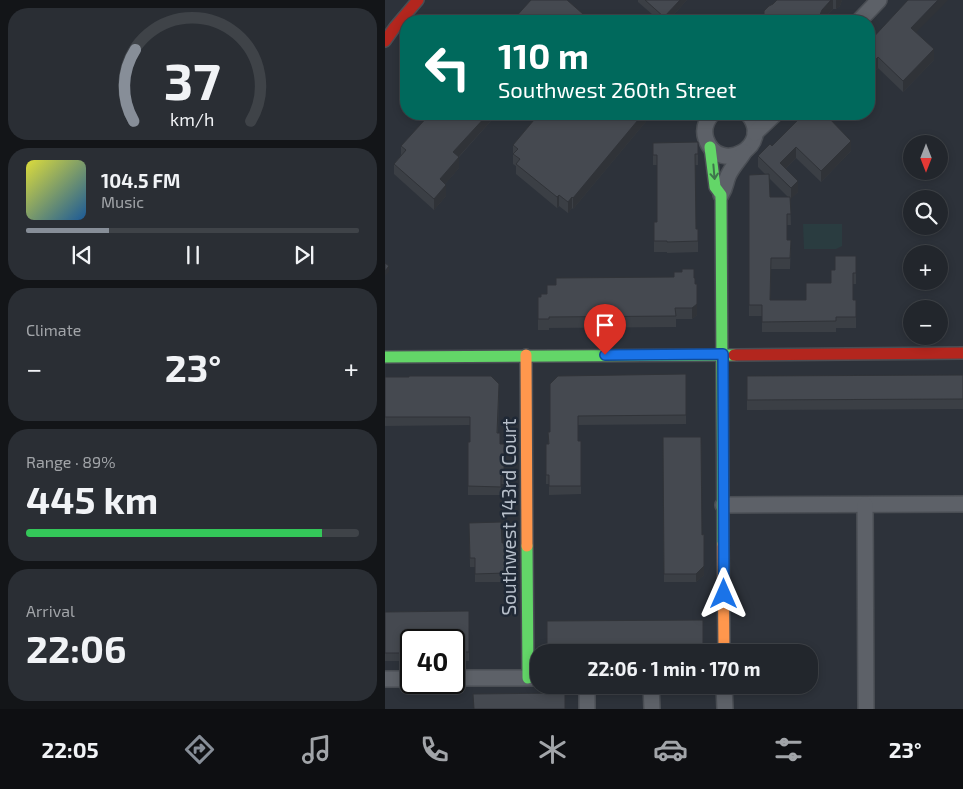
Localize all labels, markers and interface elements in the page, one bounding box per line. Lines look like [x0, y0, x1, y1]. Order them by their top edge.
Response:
text: 110 m [498, 34, 589, 76]
icon: left [415, 35, 480, 100]
text: 37 [164, 48, 221, 110]
text: Southwest 260th Street [498, 76, 736, 102]
text: km/h [170, 108, 215, 130]
north arrow [903, 135, 947, 180]
map controls [903, 135, 948, 345]
one-way arrow [709, 163, 719, 179]
text: 104.5 FM [101, 169, 181, 192]
button: search [903, 190, 948, 235]
text: Music [101, 192, 144, 211]
icon: previous [68, 241, 96, 269]
icon: pause [179, 241, 207, 269]
icon: next [290, 241, 318, 269]
button: + [903, 245, 948, 290]
button: − [903, 300, 948, 345]
pin [584, 304, 626, 355]
icon: arrive [591, 311, 619, 339]
text: Climate [26, 320, 81, 339]
text: 23° [165, 344, 221, 390]
text: − [26, 351, 42, 385]
text: + [344, 351, 359, 385]
street label: Southwest 143rd Court [497, 418, 520, 616]
text: Range · 89% [26, 452, 116, 471]
text: 445 km [26, 476, 158, 522]
position arrow [697, 567, 749, 619]
text: Arrival [26, 601, 75, 620]
text: 22:06 [26, 625, 126, 671]
speed limit sign: 40 [400, 629, 465, 694]
text: 22:06 · 1 min · 170 m [588, 657, 760, 680]
icon: directions [182, 732, 217, 767]
icon: music [299, 732, 334, 767]
icon: phone [417, 732, 452, 767]
icon: climate [535, 732, 570, 767]
icon: car [653, 732, 688, 767]
icon: filters [771, 732, 806, 767]
text: 22:05 [41, 736, 99, 762]
text: 23° [889, 736, 922, 762]

